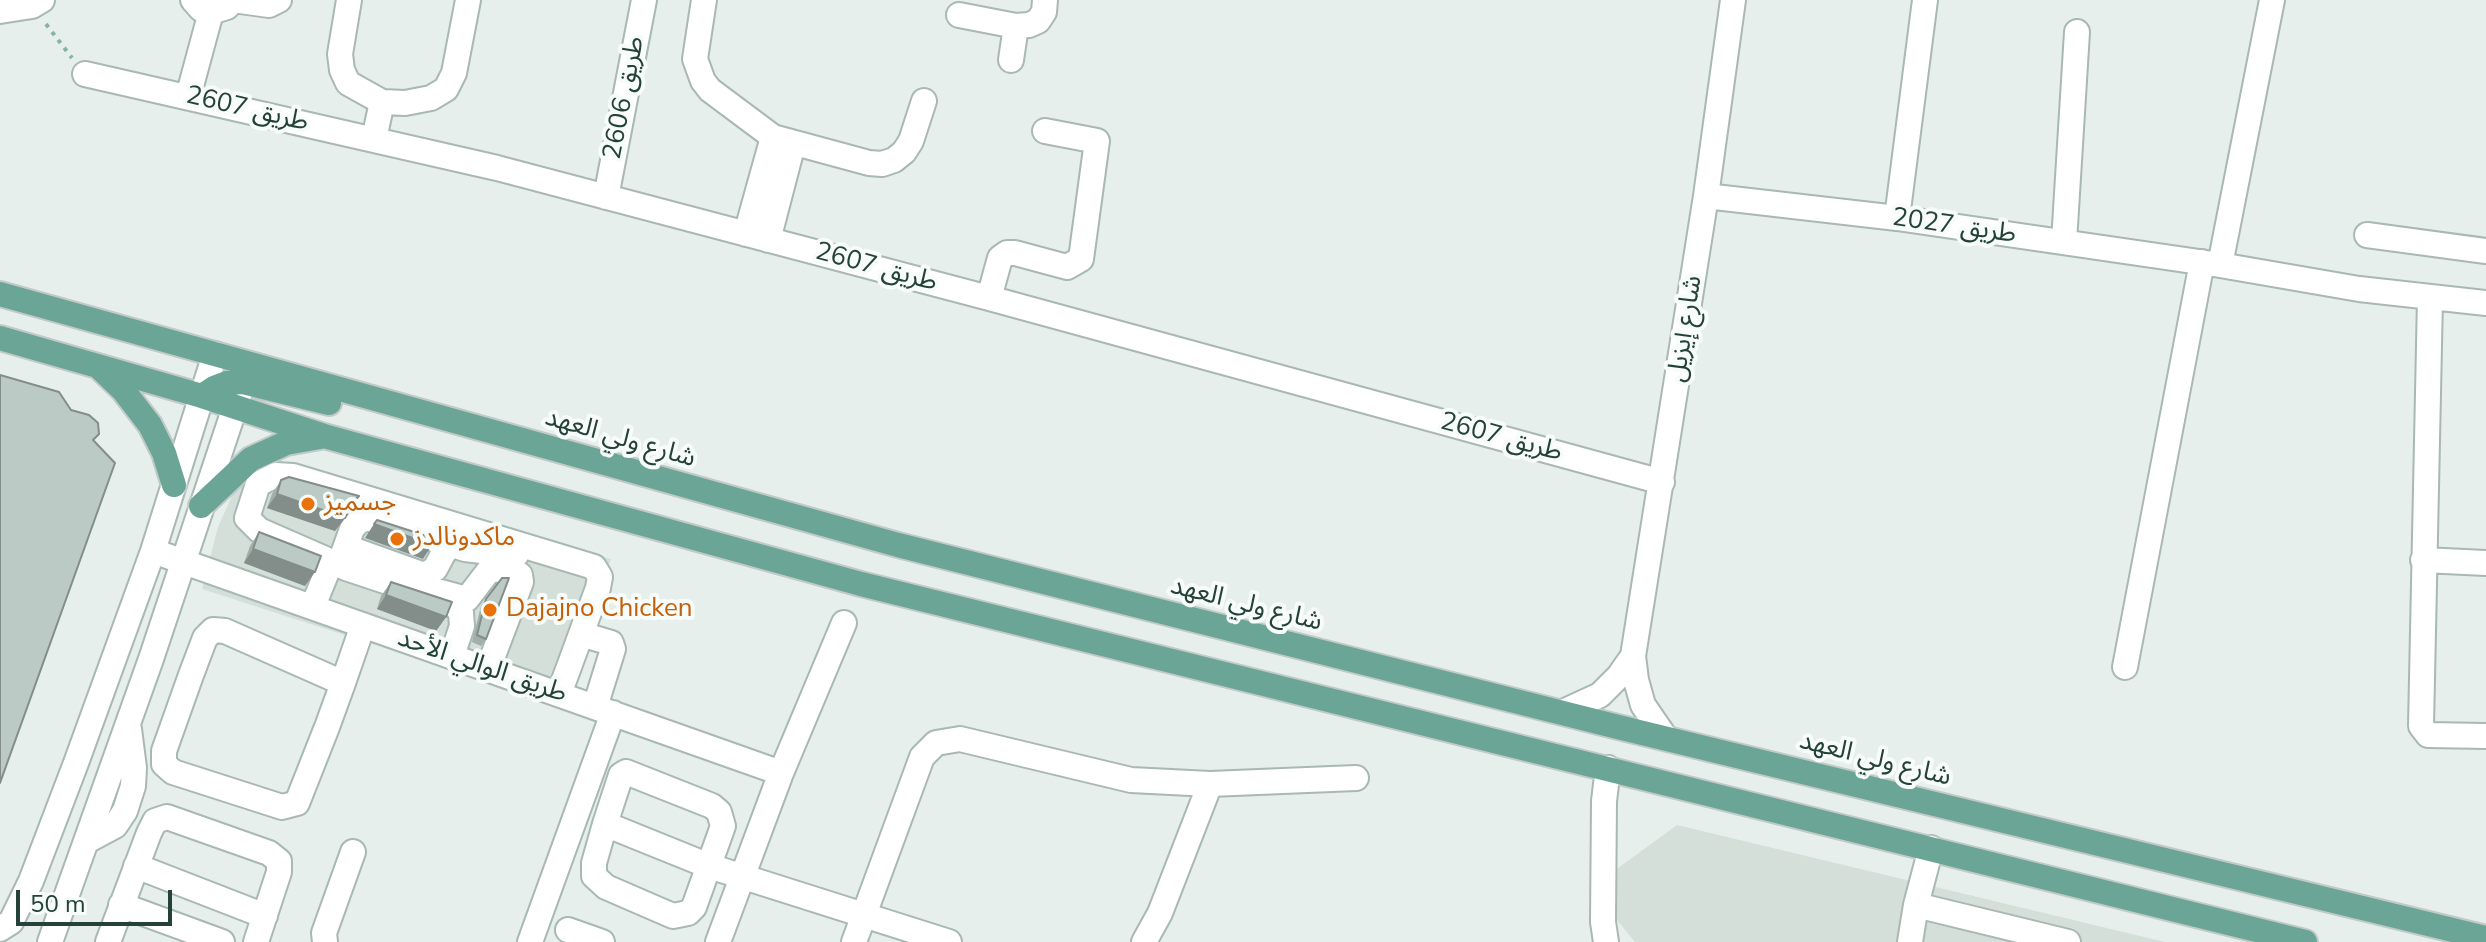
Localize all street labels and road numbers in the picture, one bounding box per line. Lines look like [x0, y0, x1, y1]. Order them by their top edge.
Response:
street label: طريق 2606 [598, 34, 652, 162]
street label: طريق 2607 [183, 81, 311, 139]
street label: طريق 2027 [1890, 203, 2018, 251]
street label: طريق 2607 [812, 237, 940, 299]
street label: شارع إيزيل [1662, 273, 1710, 385]
street label: شارع ولي العهد [541, 403, 699, 475]
street label: طريق 2607 [1437, 407, 1565, 469]
street label: شارع ولي العهد [1167, 571, 1325, 639]
street label: طريق الوالي الأحد [393, 623, 571, 711]
street label: شارع ولي العهد [1796, 726, 1954, 794]

